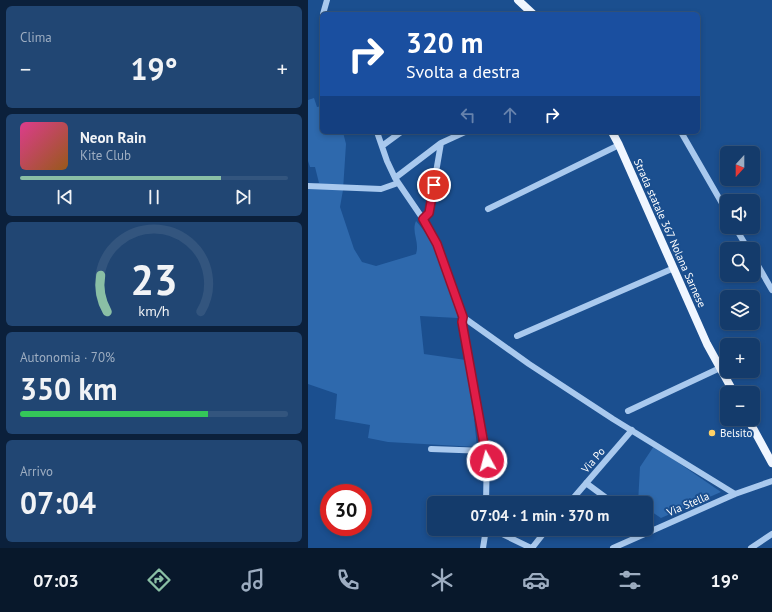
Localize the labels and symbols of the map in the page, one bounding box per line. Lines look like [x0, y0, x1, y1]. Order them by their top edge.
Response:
north arrow [720, 146, 760, 186]
street label: Strada statale 367 Nolana Sarnese [631, 156, 709, 310]
pin [417, 168, 451, 202]
place label: Belsito [720, 426, 752, 440]
marker: Belsito [707, 428, 717, 438]
position arrow [466, 440, 508, 482]
street label: Via Po [577, 444, 608, 476]
speed limit sign: 30 [320, 484, 372, 536]
street label: Via Stella [664, 489, 711, 520]

